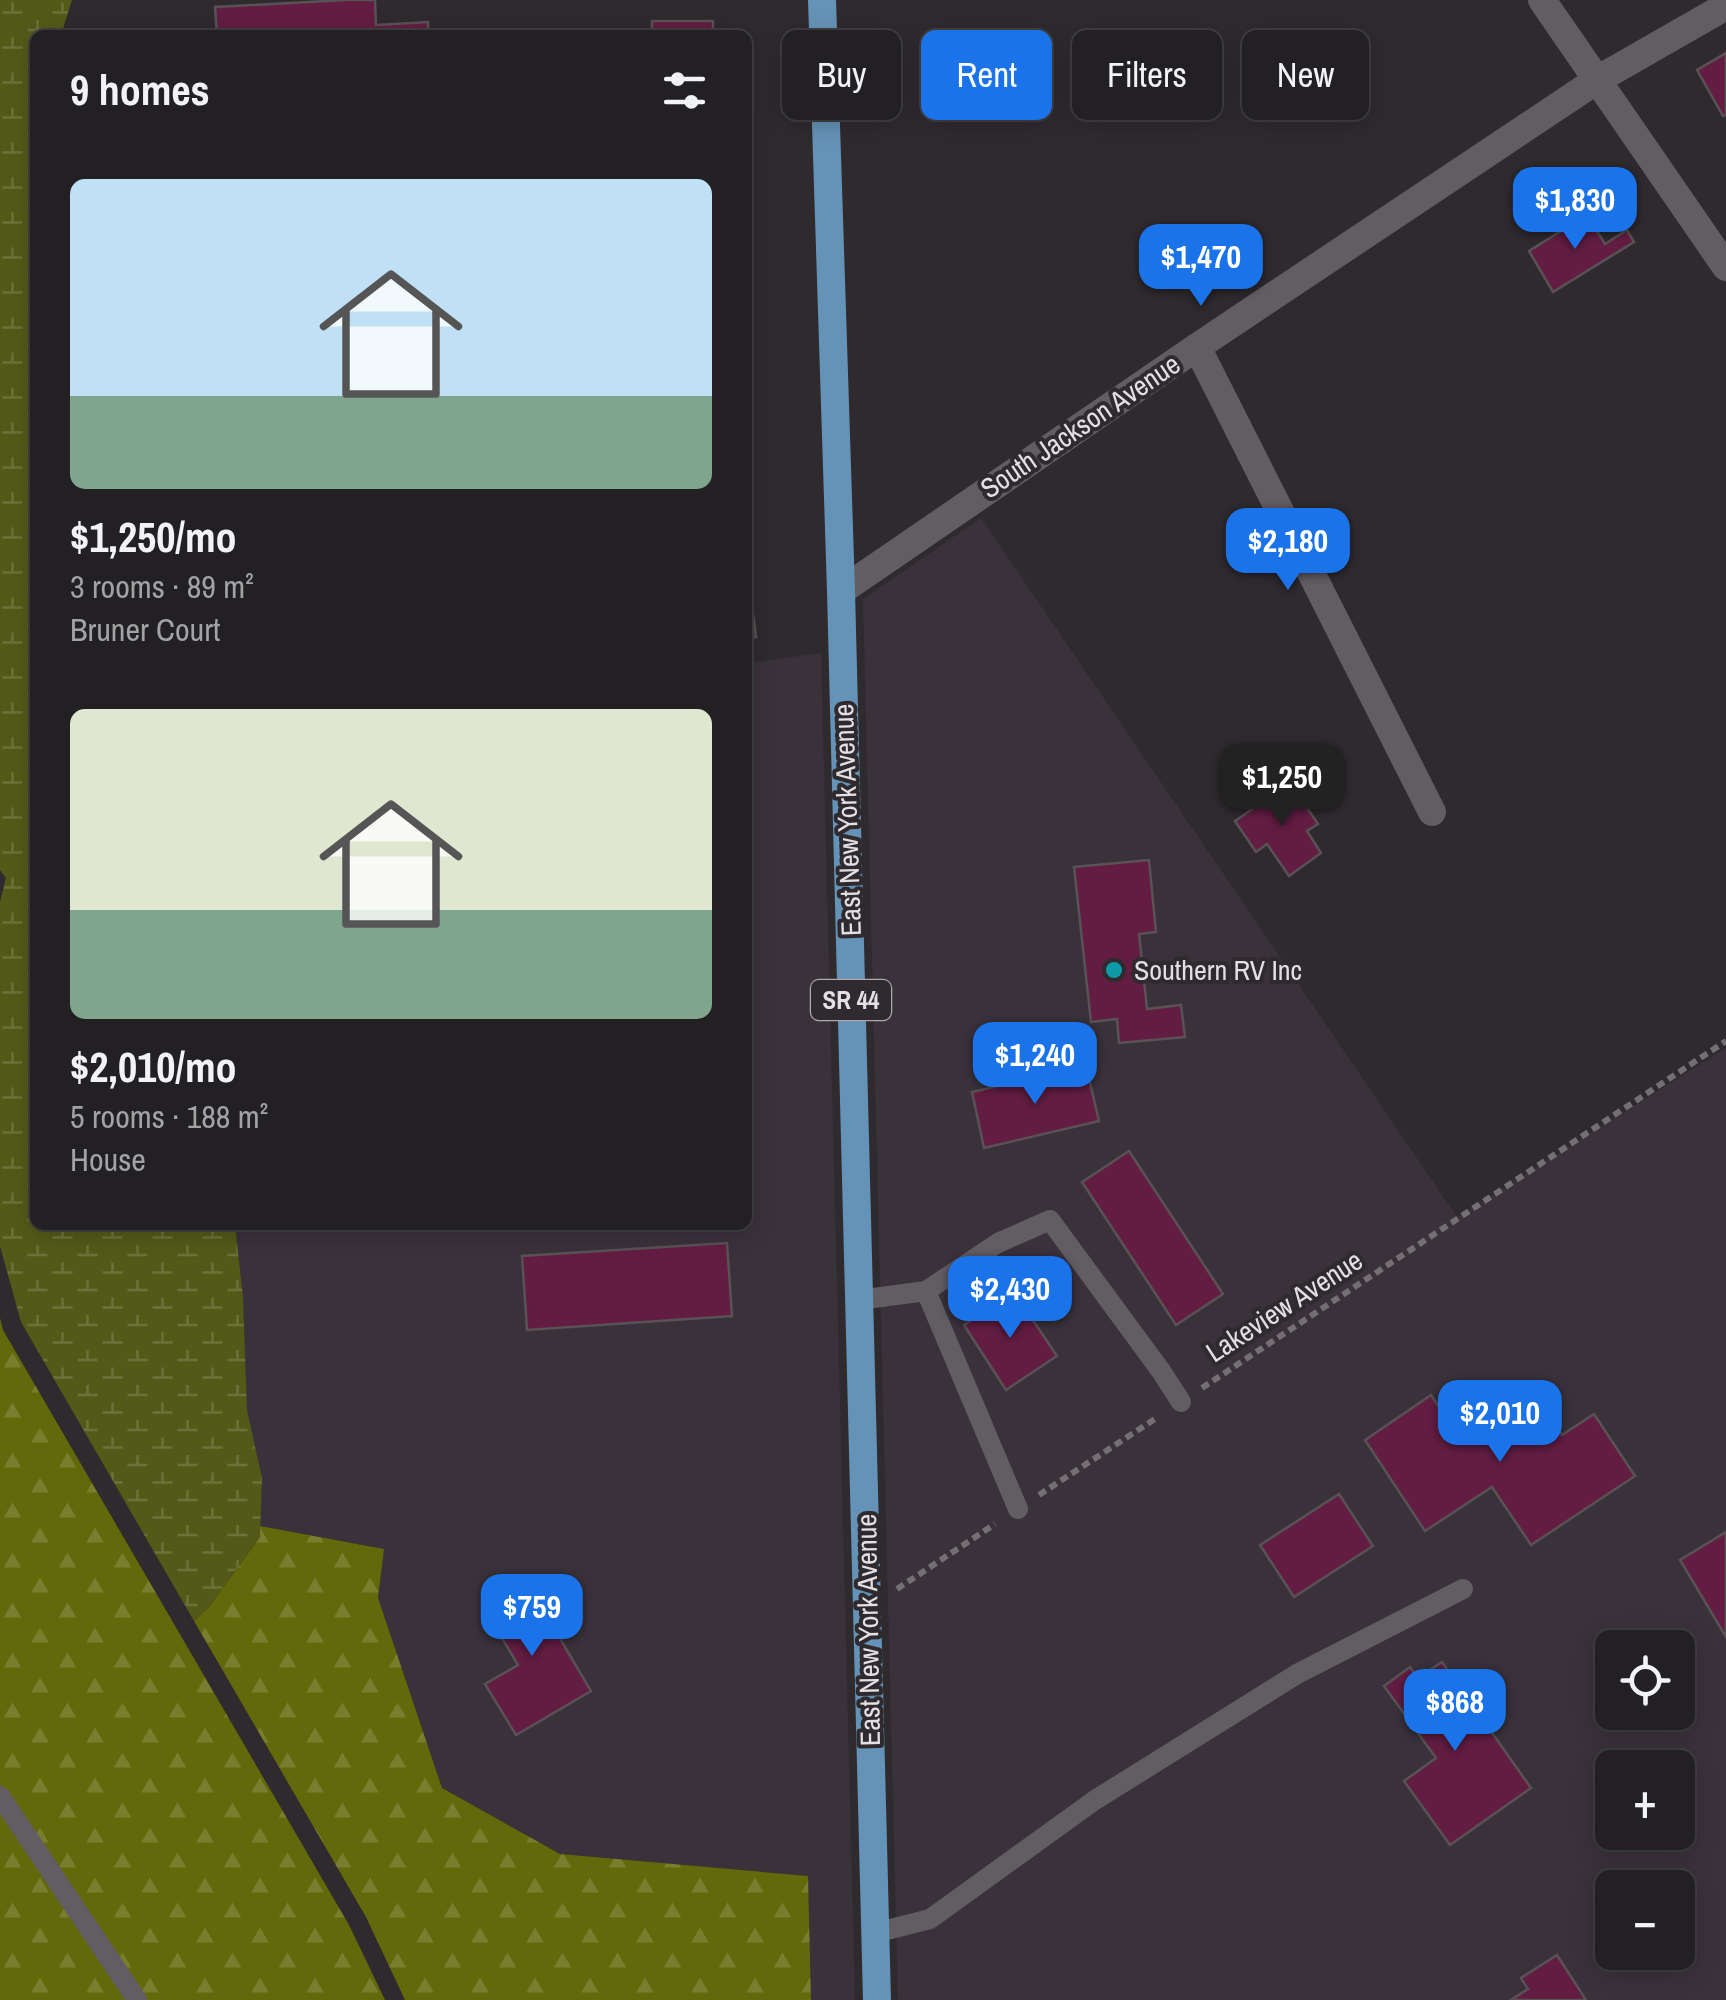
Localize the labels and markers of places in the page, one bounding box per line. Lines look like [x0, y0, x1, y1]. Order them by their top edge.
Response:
pin: $1,830 [1494, 167, 1656, 252]
pin: $1,470 [1120, 224, 1282, 309]
pin: $2,180 [1207, 508, 1369, 593]
pin: $1,250 [1201, 744, 1363, 829]
place label: Southern RV Inc [1134, 951, 1302, 989]
marker: Southern RV Inc [1103, 959, 1125, 981]
pin: $1,240 [954, 1022, 1116, 1107]
pin: $2,430 [929, 1256, 1091, 1341]
pin: $2,010 [1419, 1380, 1581, 1465]
pin: $759 [473, 1574, 591, 1659]
pin: $868 [1396, 1669, 1514, 1754]

